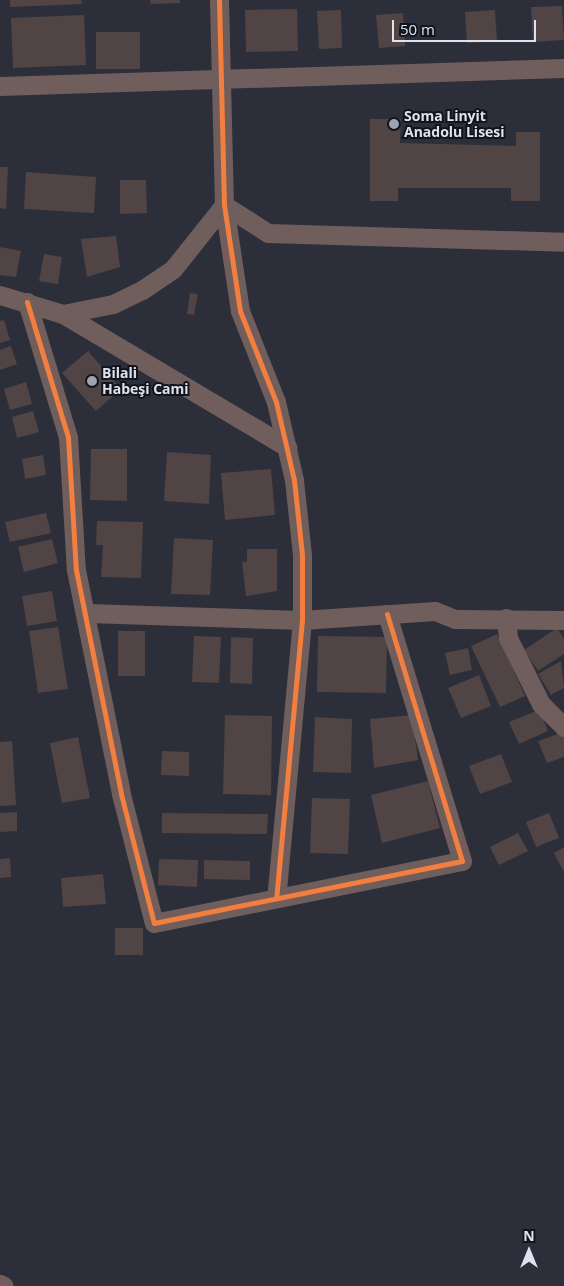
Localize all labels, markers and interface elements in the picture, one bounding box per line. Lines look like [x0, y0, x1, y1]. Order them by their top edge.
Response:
scale bar [394, 10, 538, 42]
text: 50 m [400, 19, 435, 39]
place label: Soma Linyit Anadolu Lisesi [404, 108, 505, 140]
marker: Soma Linyit Anadolu Lisesi [388, 118, 400, 130]
place label: Bilali Habeşi Cami [102, 365, 189, 398]
marker: Bilali Habeşi Cami [86, 375, 98, 387]
north arrow [504, 1226, 554, 1276]
text: N [523, 1226, 535, 1245]

